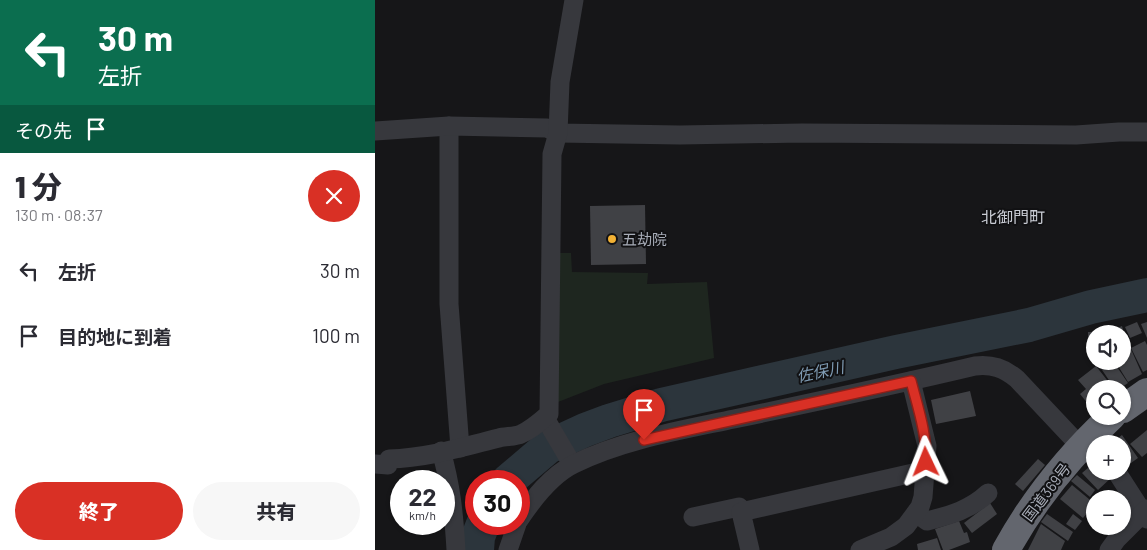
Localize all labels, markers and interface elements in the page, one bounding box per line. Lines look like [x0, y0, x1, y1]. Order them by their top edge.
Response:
text: 30 m [98, 16, 173, 58]
icon: left [15, 20, 80, 85]
text: 左折 [98, 62, 142, 88]
icon: arrive [82, 115, 110, 143]
text: その先 [15, 119, 72, 142]
text: 1 分 [15, 168, 62, 204]
button: close [308, 170, 360, 222]
text: 130 m · 08:37 [15, 205, 103, 224]
district label: 北御門町 [981, 207, 1045, 226]
place label: 五劫院 [622, 230, 667, 248]
marker: 五劫院 [606, 233, 618, 245]
icon: left [15, 257, 43, 285]
text: 30 m [320, 259, 360, 282]
text: 左折 [58, 260, 96, 283]
icon: arrive [15, 322, 43, 350]
text: 100 m [312, 324, 360, 347]
text: 目的地に到着 [58, 325, 172, 348]
map controls [1086, 325, 1131, 535]
button: sound [1086, 325, 1131, 370]
water label: 佐保川 [795, 356, 847, 385]
button: search [1086, 380, 1131, 425]
pin [623, 389, 665, 440]
icon: arrive [630, 396, 658, 424]
position arrow [899, 435, 951, 487]
button: + [1086, 435, 1131, 480]
street label: 国道369号 [1018, 459, 1074, 525]
speed limit sign: 30 [465, 470, 530, 535]
text: 22 [408, 481, 437, 511]
button: 終了 [15, 482, 183, 540]
button: 共有 [193, 482, 360, 540]
button: − [1086, 490, 1131, 535]
text: km/h [409, 508, 436, 522]

